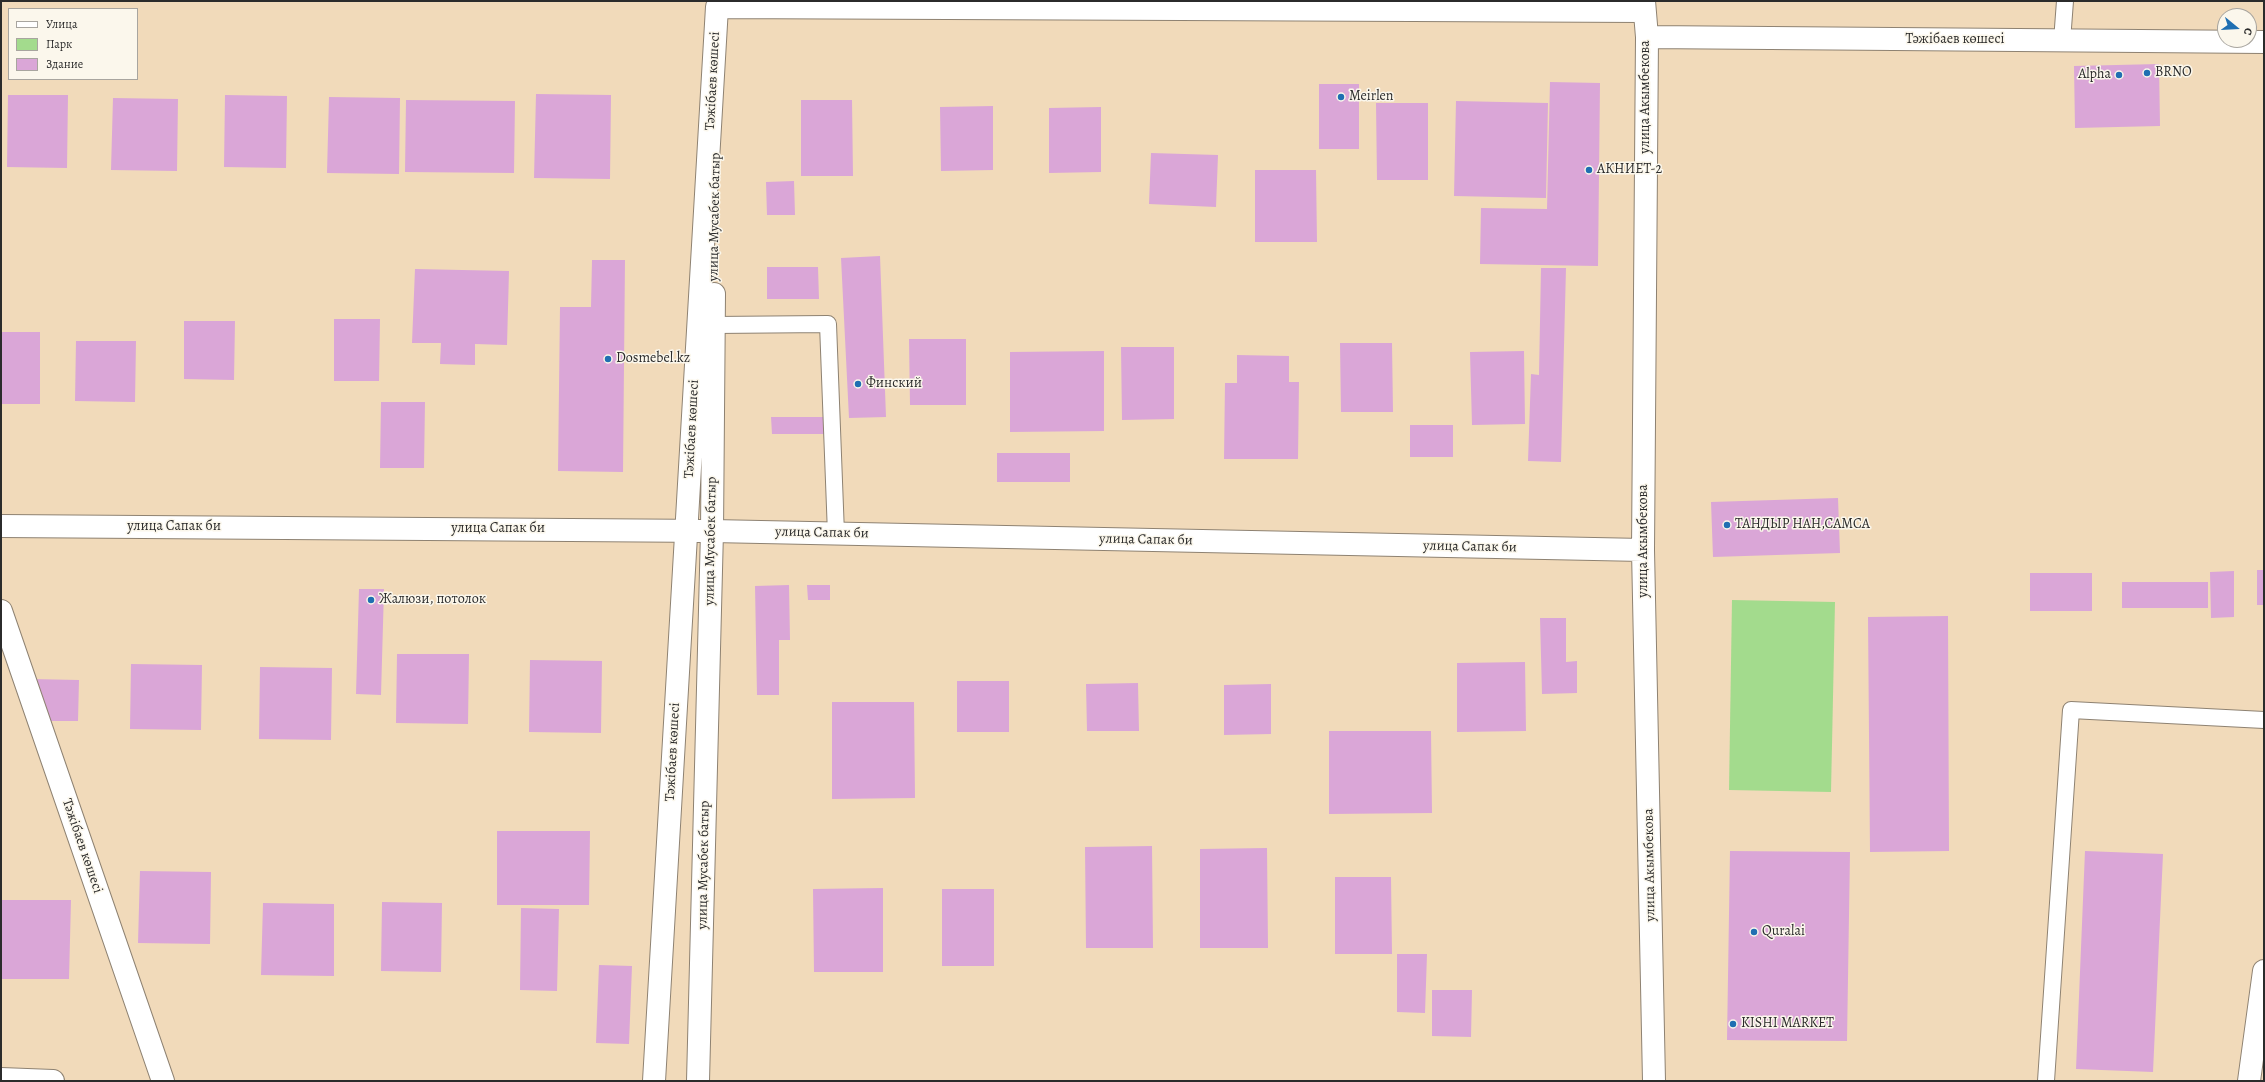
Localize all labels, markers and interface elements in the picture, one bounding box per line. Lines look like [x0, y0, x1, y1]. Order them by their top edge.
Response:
legend [8, 8, 138, 80]
north arrow [2217, 8, 2257, 48]
text: Улица [46, 16, 77, 32]
text: С [2240, 26, 2256, 37]
street label: Тәжібаев көшесі [702, 31, 724, 131]
street label: Тәжібаев көшесі [1906, 32, 2004, 48]
text: Парк [46, 36, 72, 52]
street label: улица Акымбекова [1638, 40, 1654, 154]
text: Здание [46, 56, 83, 72]
place label: BRNO [2155, 65, 2192, 81]
place label: Alpha [2078, 67, 2111, 83]
marker: BRNO [2142, 68, 2152, 78]
marker: Alpha [2114, 70, 2124, 80]
place label: Meirlen [1349, 89, 1394, 105]
marker: Meirlen [1336, 92, 1346, 102]
street label: улица Мусабек батыр [705, 152, 725, 282]
place label: АКНИЕТ-2 [1597, 162, 1662, 178]
marker: АКНИЕТ-2 [1584, 165, 1594, 175]
place label: Dosmebel.kz [616, 351, 690, 367]
marker: Dosmebel.kz [603, 354, 613, 364]
place label: Финский [866, 376, 922, 392]
street label: Тәжібаев көшесі [681, 379, 703, 479]
marker: Финский [853, 379, 863, 389]
street label: улица Мусабек батыр [701, 476, 721, 606]
street label: улица Акымбекова [1636, 484, 1652, 598]
place label: ТАНДЫР НАН,САМСА [1735, 517, 1870, 533]
street label: улица Сапак би [127, 519, 221, 535]
marker: ТАНДЫР НАН,САМСА [1722, 520, 1732, 530]
street label: улица Сапак би [451, 521, 545, 537]
street label: улица Сапак би [775, 524, 869, 542]
street label: улица Сапак би [1099, 531, 1193, 549]
street label: улица Сапак би [1423, 538, 1517, 556]
place label: Жалюзи, потолок [379, 592, 486, 608]
marker: Жалюзи, потолок [366, 595, 376, 605]
street label: Тәжібаев көшесі [662, 702, 684, 802]
street label: Тәжібаев көшесі [58, 797, 106, 895]
street label: улица Мусабек батыр [694, 800, 714, 930]
street label: улица Акымбекова [1641, 808, 1659, 922]
place label: Quralai [1762, 924, 1805, 940]
marker: Quralai [1749, 927, 1759, 937]
place label: KISHI MARKET [1741, 1016, 1834, 1032]
marker: KISHI MARKET [1728, 1019, 1738, 1029]

